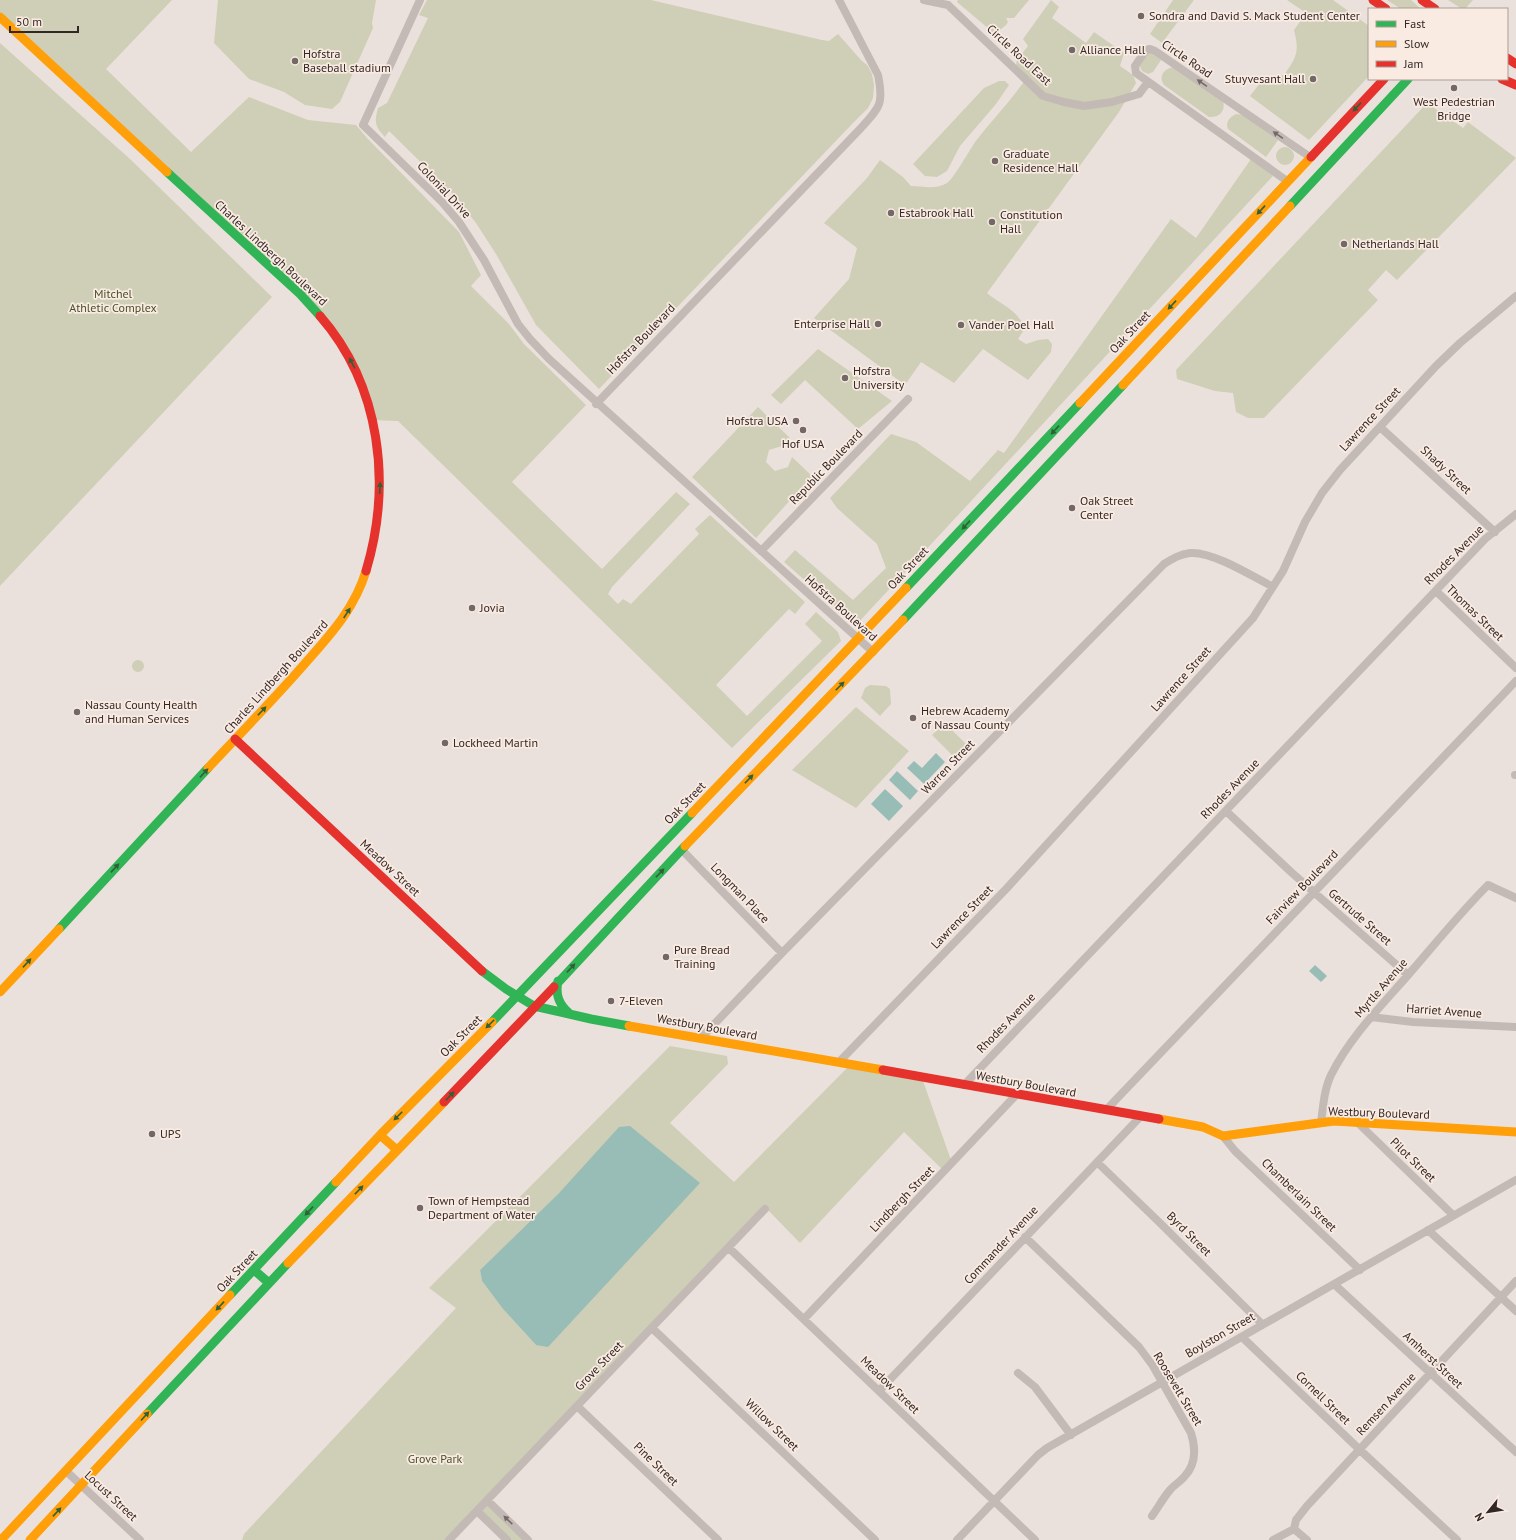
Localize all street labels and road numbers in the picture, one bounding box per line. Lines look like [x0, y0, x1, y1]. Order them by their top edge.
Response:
street label: Circle Road East [984, 21, 1055, 88]
street label: Circle Road [1159, 36, 1215, 81]
street label: Colonial Drive [414, 158, 474, 221]
street label: Charles Lindbergh Boulevard [212, 197, 331, 309]
street label: Hofstra Boulevard [603, 300, 678, 377]
street label: Oak Street [1106, 307, 1153, 356]
street label: Lawrence Street [1336, 383, 1403, 454]
street label: Republic Boulevard [786, 426, 865, 507]
street label: Shady Street [1418, 442, 1475, 497]
street label: Rhodes Avenue [1421, 522, 1487, 588]
street label: Oak Street [884, 543, 931, 592]
street label: Hofstra Boulevard [802, 571, 881, 644]
street label: Thomas Street [1443, 581, 1507, 644]
street label: Charles Lindbergh Boulevard [220, 617, 331, 737]
street label: Lawrence Street [1147, 643, 1214, 714]
street label: Warren Street [918, 736, 977, 797]
street label: Rhodes Avenue [1197, 755, 1262, 822]
street label: Oak Street [661, 778, 709, 827]
street label: Meadow Street [357, 836, 423, 899]
street label: Fairview Boulevard [1262, 846, 1341, 927]
street label: Longman Place [708, 859, 773, 926]
street label: Lawrence Street [928, 882, 996, 952]
street label: Gertrude Street [1326, 885, 1395, 948]
street label: Myrtle Avenue [1351, 955, 1410, 1020]
street label: Rhodes Avenue [973, 989, 1038, 1056]
street label: Harriet Avenue [1406, 1000, 1482, 1021]
street label: Westbury Boulevard [656, 1010, 758, 1043]
street label: Oak Street [436, 1011, 485, 1060]
street label: Westbury Boulevard [975, 1067, 1077, 1100]
street label: Westbury Boulevard [1328, 1103, 1430, 1122]
street label: Pilot Street [1387, 1134, 1439, 1185]
street label: Chamberlain Street [1259, 1155, 1340, 1234]
street label: Lindbergh Street [866, 1163, 937, 1235]
street label: Commander Avenue [960, 1202, 1041, 1287]
street label: Byrd Street [1164, 1208, 1215, 1259]
street label: Oak Street [213, 1246, 260, 1295]
street label: Boylston Street [1182, 1309, 1257, 1361]
street label: Amherst Street [1400, 1328, 1466, 1391]
street label: Grove Street [571, 1338, 626, 1394]
street label: Roosevelt Street [1150, 1349, 1206, 1428]
street label: Meadow Street [858, 1353, 923, 1417]
street label: Cornell Street [1293, 1368, 1354, 1428]
street label: Remsen Avenue [1353, 1369, 1419, 1438]
street label: Willow Street [742, 1395, 802, 1454]
street label: Pine Street [631, 1439, 682, 1489]
street label: Locust Street [82, 1467, 141, 1524]

